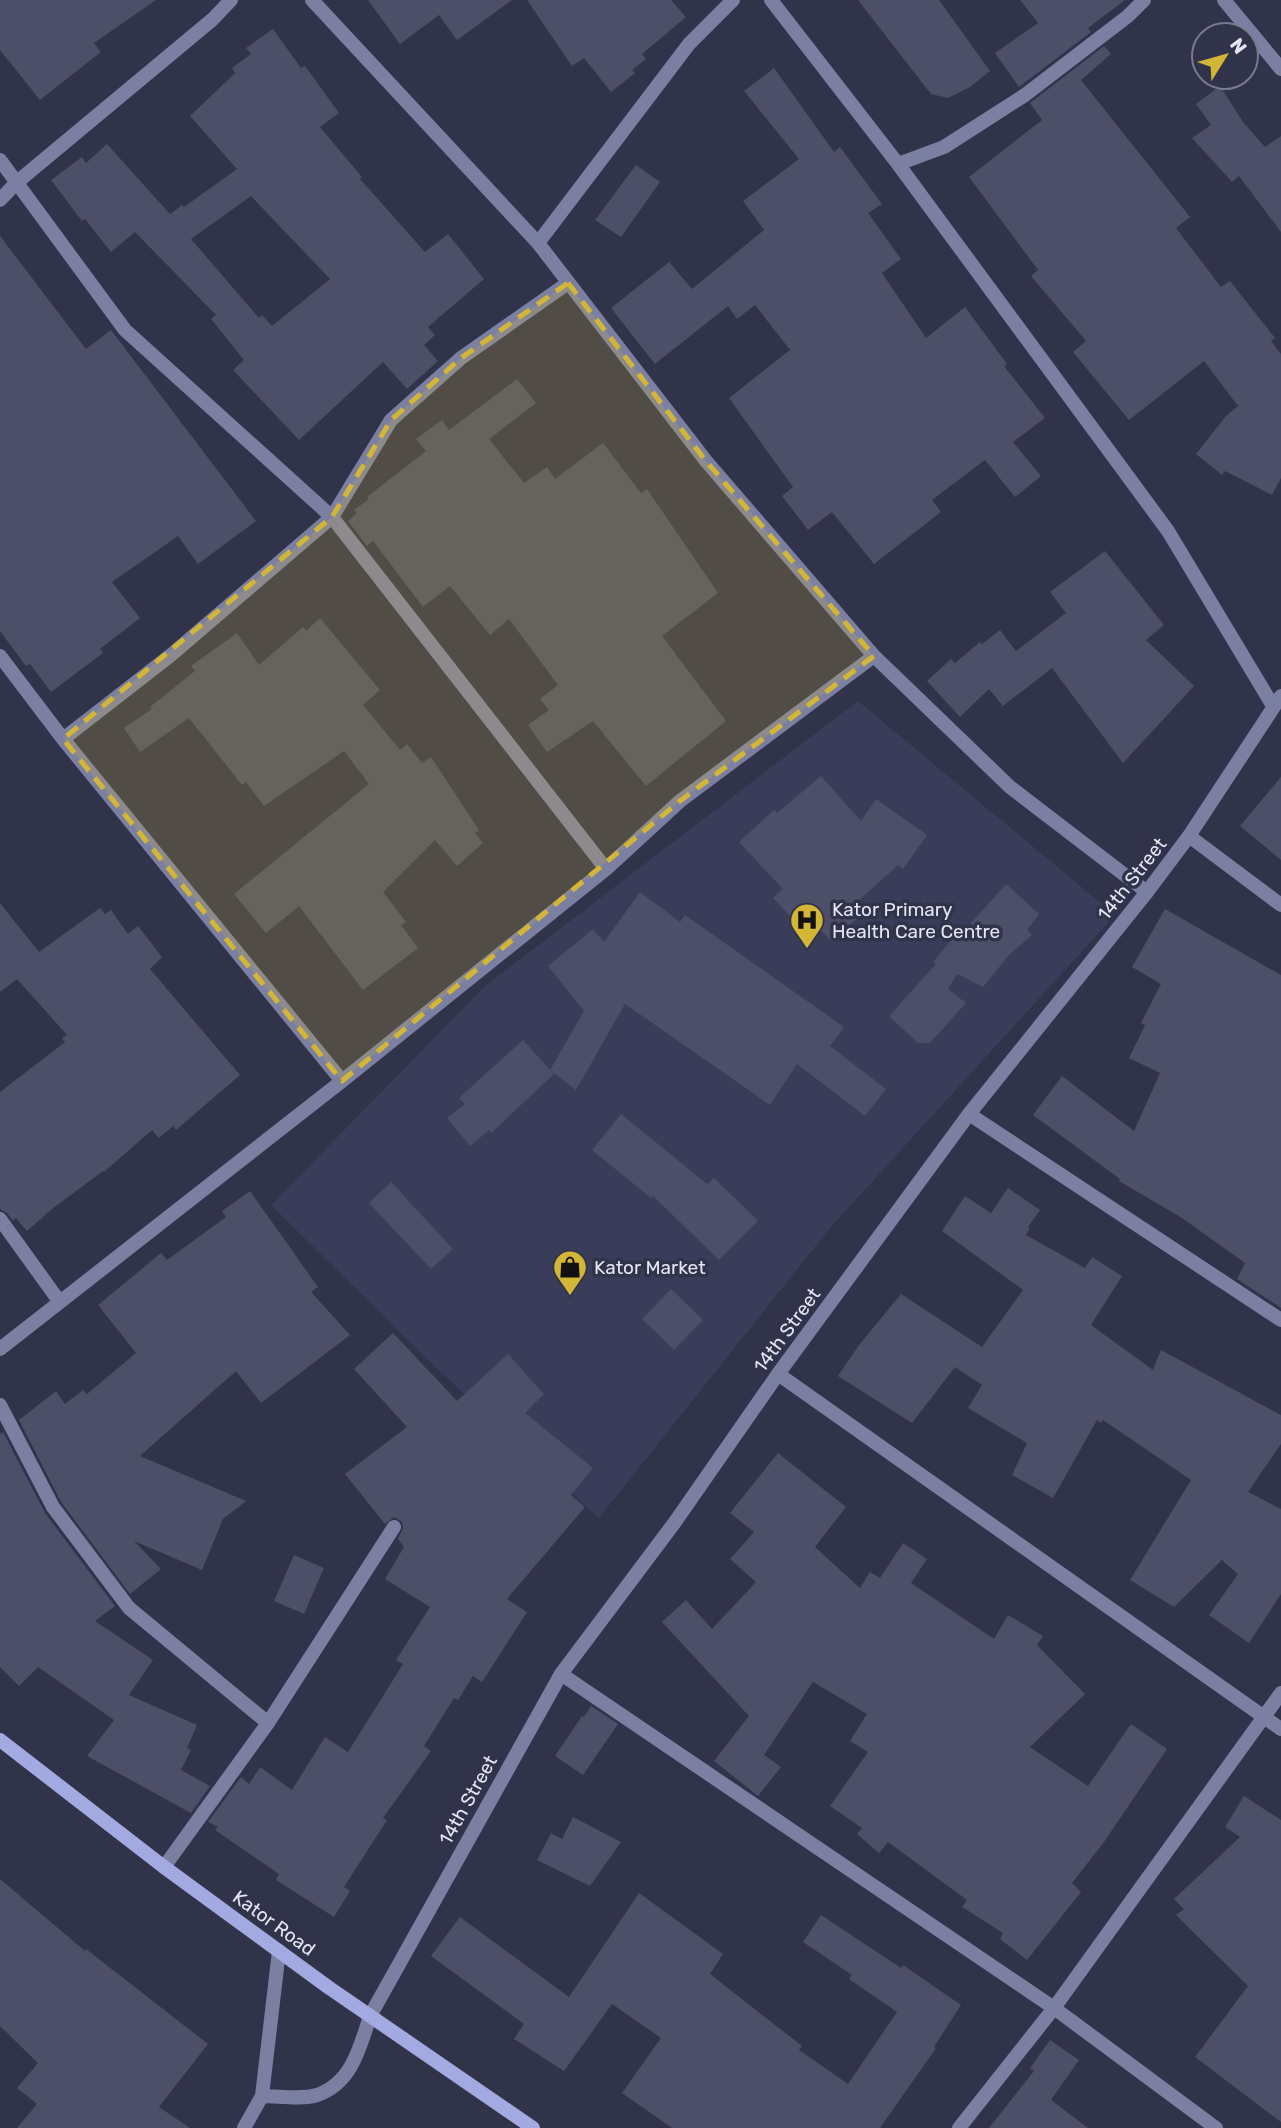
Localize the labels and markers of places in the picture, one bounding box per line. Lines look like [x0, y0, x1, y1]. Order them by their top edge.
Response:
place label: Kator Primary Health Care Centre [832, 898, 1000, 943]
hospital icon: Kator Primary Health Care Centre [788, 901, 826, 950]
shop icon: Kator Market [551, 1248, 589, 1297]
place label: Kator Market [594, 1256, 706, 1279]

